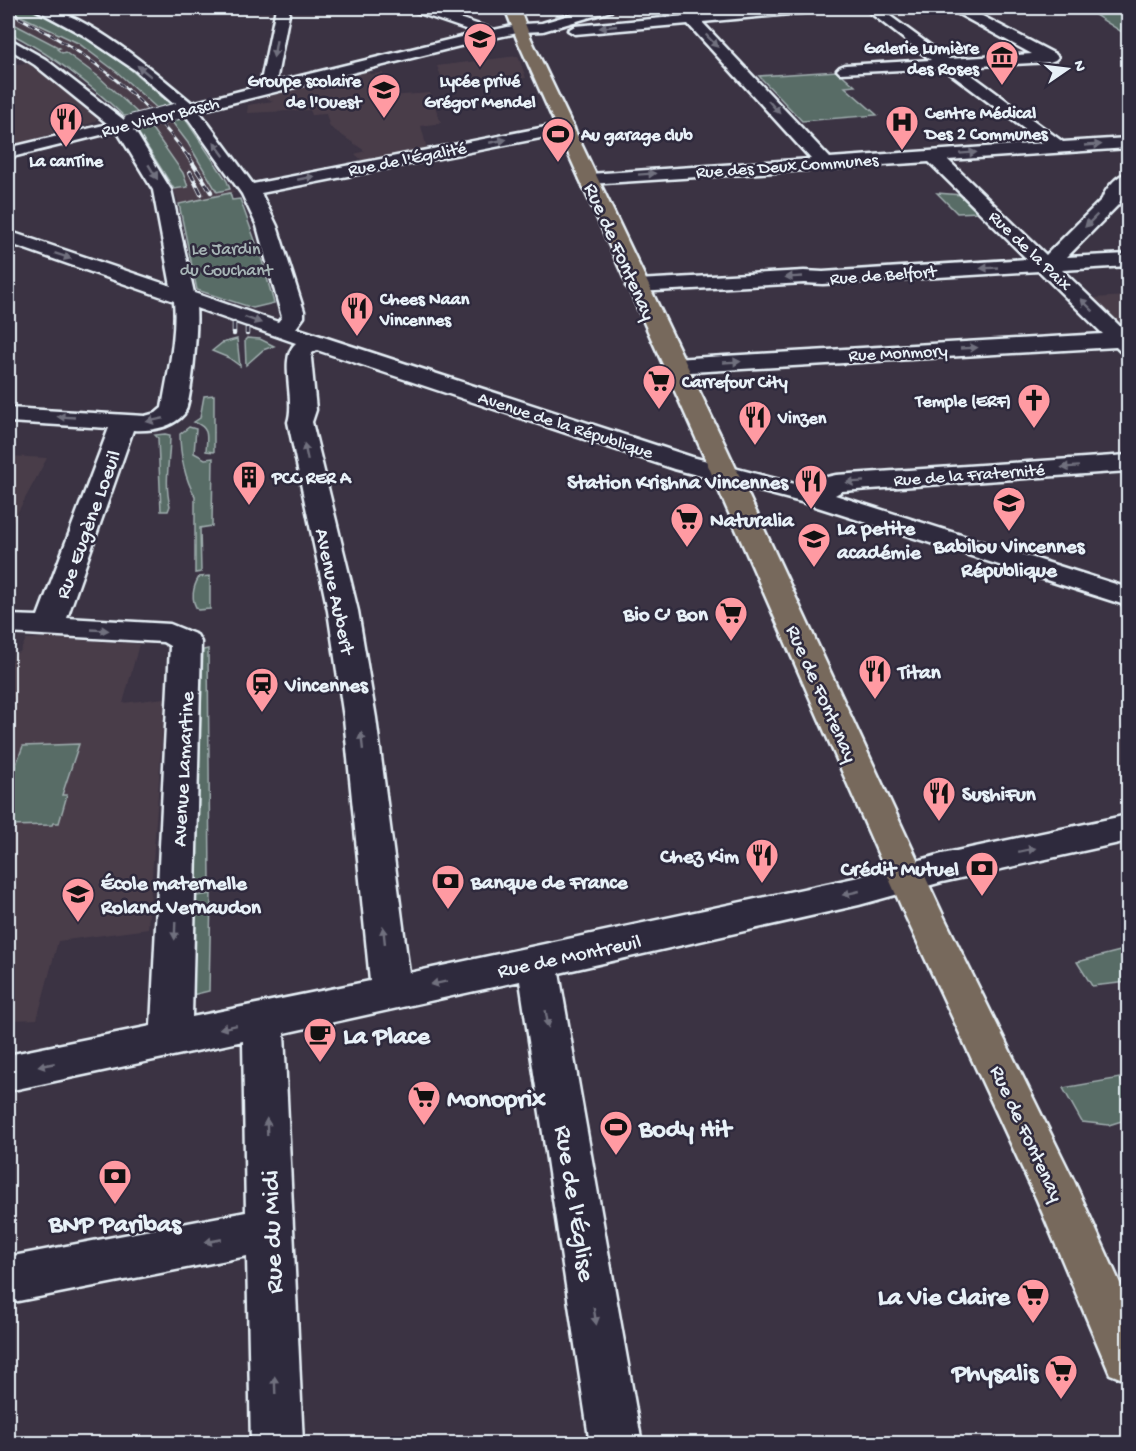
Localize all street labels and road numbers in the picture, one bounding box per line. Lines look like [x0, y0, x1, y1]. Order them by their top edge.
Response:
street label: Rue Victor Basch [100, 94, 222, 143]
street label: Rue de l'Égalité [347, 139, 469, 182]
street label: Rue des Deux Communes [695, 151, 881, 184]
street label: Rue de Fontenay [576, 180, 659, 325]
street label: Rue de la Paix [983, 207, 1075, 297]
street label: Rue de Belfort [829, 262, 939, 291]
street label: Rue Monmory [848, 341, 948, 368]
street label: Avenue de la République [475, 388, 656, 465]
street label: Rue Eugène Loeuil [52, 447, 129, 603]
street label: Rue de la Fraternité [893, 461, 1046, 492]
street label: Avenue Aubert [307, 526, 359, 659]
street label: Rue de Fontenay [778, 622, 861, 767]
street label: Avenue Lamartine [169, 690, 202, 847]
street label: Rue de Montreuil [496, 931, 644, 986]
street label: Rue de Fontenay [982, 1062, 1067, 1207]
street label: Rue de l'Église [545, 1123, 600, 1285]
street label: Rue du Midi [257, 1170, 292, 1294]

